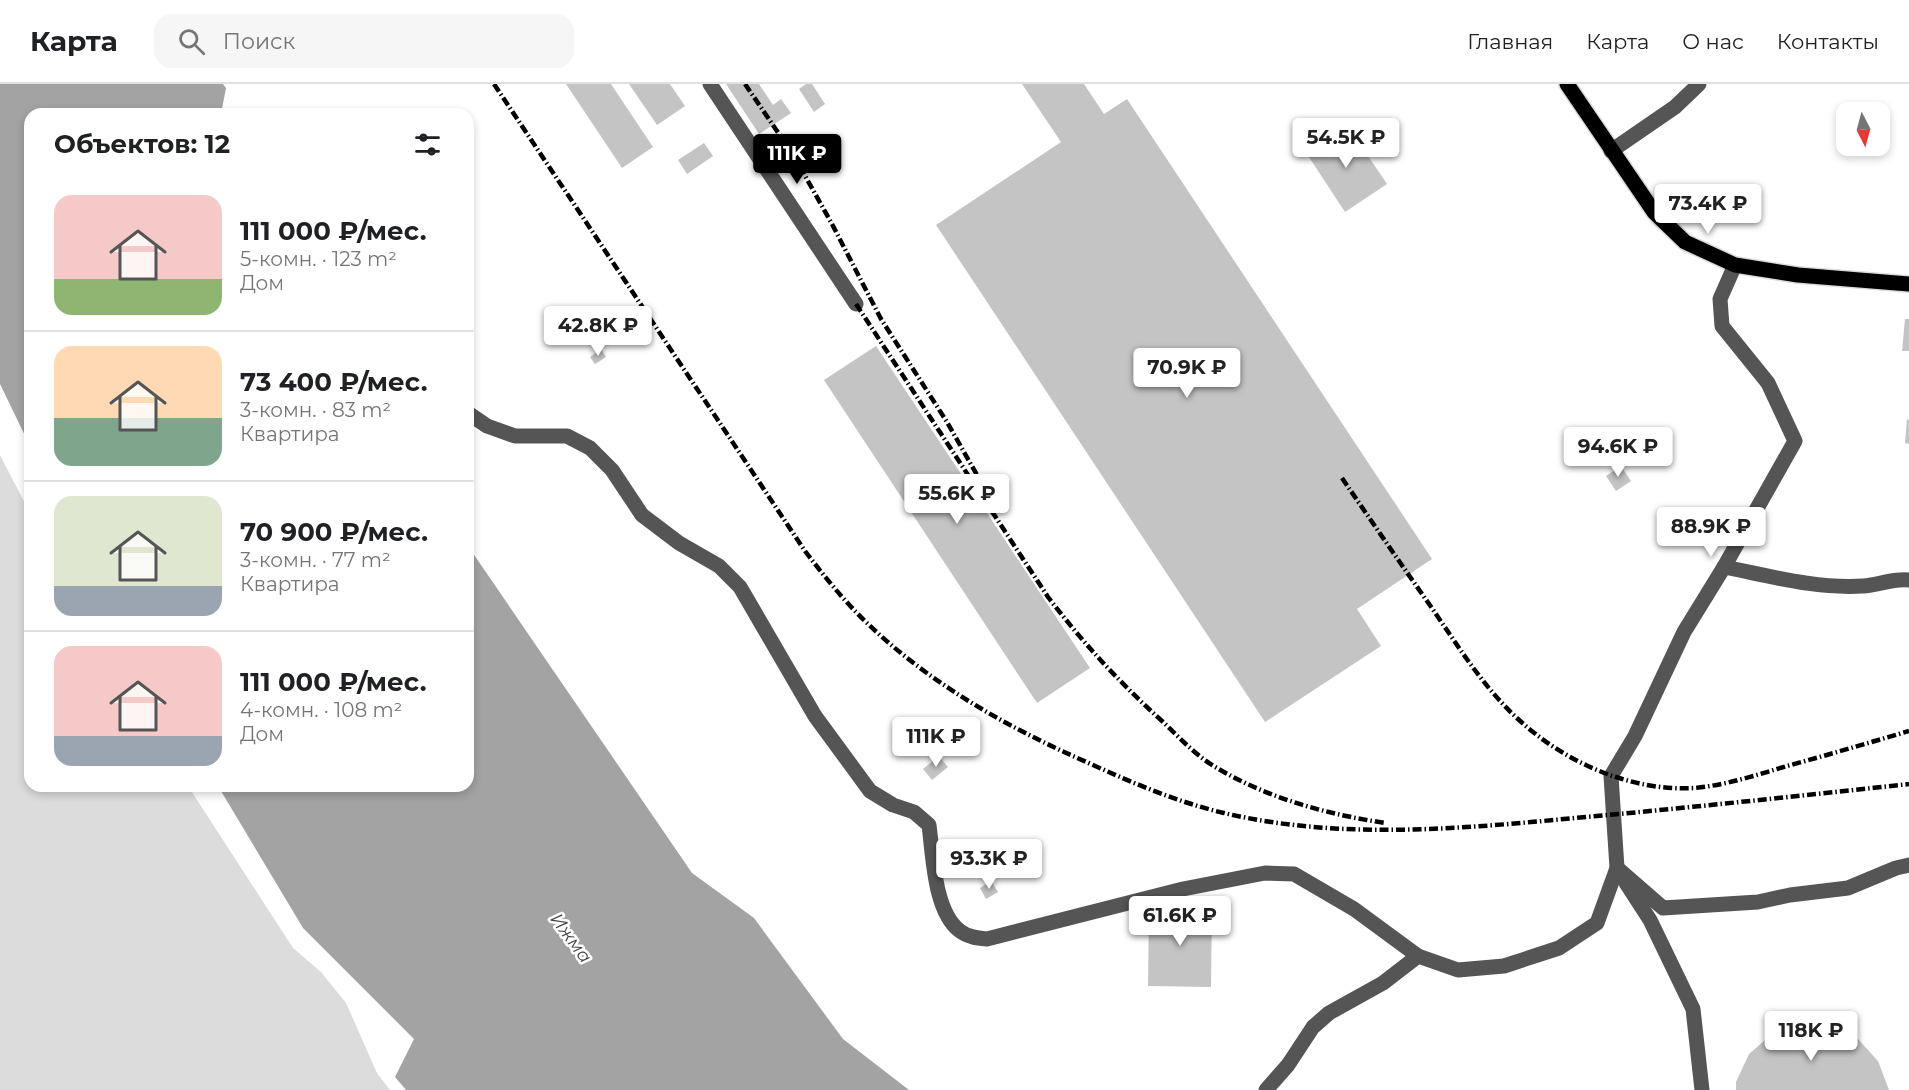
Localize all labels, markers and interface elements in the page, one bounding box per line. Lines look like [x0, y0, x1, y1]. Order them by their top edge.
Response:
search box [154, 14, 574, 68]
text: Карта [30, 24, 118, 58]
icon: search [175, 25, 208, 58]
text: Поиск [223, 28, 295, 55]
text: Главная [1467, 29, 1553, 54]
text: Карта [1586, 29, 1649, 54]
text: О нас [1682, 29, 1744, 54]
text: Контакты [1777, 29, 1879, 54]
north arrow [1836, 102, 1890, 156]
map controls [1836, 102, 1890, 156]
pin: 54.5K ₽ [1291, 118, 1401, 169]
text: 54.5K ₽ [1306, 125, 1386, 149]
text: Объектов: 12 [54, 128, 230, 160]
icon: filters [411, 128, 444, 161]
pin: 111K ₽ [748, 134, 846, 185]
text: 111K ₽ [767, 141, 827, 165]
pin: 73.4K ₽ [1653, 184, 1763, 235]
text: 73.4K ₽ [1668, 191, 1748, 215]
text: 111 000 ₽/мес. [240, 215, 426, 247]
icon: home [102, 219, 174, 291]
text: 5-комн. · 123 m² [240, 247, 397, 271]
text: Дом [240, 271, 284, 295]
pin: 42.8K ₽ [543, 306, 653, 357]
text: 42.8K ₽ [558, 313, 638, 337]
pin: 70.9K ₽ [1132, 348, 1242, 399]
text: 70.9K ₽ [1147, 355, 1227, 379]
text: 73 400 ₽/мес. [240, 366, 428, 398]
icon: home [102, 370, 174, 442]
text: 3-комн. · 83 m² [240, 398, 391, 422]
text: Квартира [240, 422, 340, 446]
pin: 94.6K ₽ [1563, 427, 1673, 478]
text: 94.6K ₽ [1578, 434, 1658, 458]
pin: 55.6K ₽ [902, 474, 1012, 525]
text: 55.6K ₽ [918, 481, 996, 505]
pin: 88.9K ₽ [1656, 507, 1766, 558]
text: 88.9K ₽ [1671, 514, 1751, 538]
text: 70 900 ₽/мес. [240, 516, 428, 548]
icon: home [102, 520, 174, 592]
text: 3-комн. · 77 m² [240, 548, 391, 572]
text: Квартира [240, 572, 340, 596]
text: 111 000 ₽/мес. [240, 666, 426, 698]
icon: home [102, 670, 174, 742]
text: 4-комн. · 108 m² [240, 698, 402, 722]
pin: 111K ₽ [887, 717, 985, 768]
text: Дом [240, 722, 284, 746]
text: 111K ₽ [906, 724, 966, 748]
pin: 93.3K ₽ [934, 839, 1044, 890]
text: 93.3K ₽ [950, 846, 1028, 870]
pin: 61.6K ₽ [1125, 896, 1235, 947]
text: 61.6K ₽ [1143, 903, 1217, 927]
water label: Ижма [546, 909, 596, 967]
pin: 118K ₽ [1762, 1011, 1860, 1062]
text: 118K ₽ [1779, 1018, 1843, 1042]

